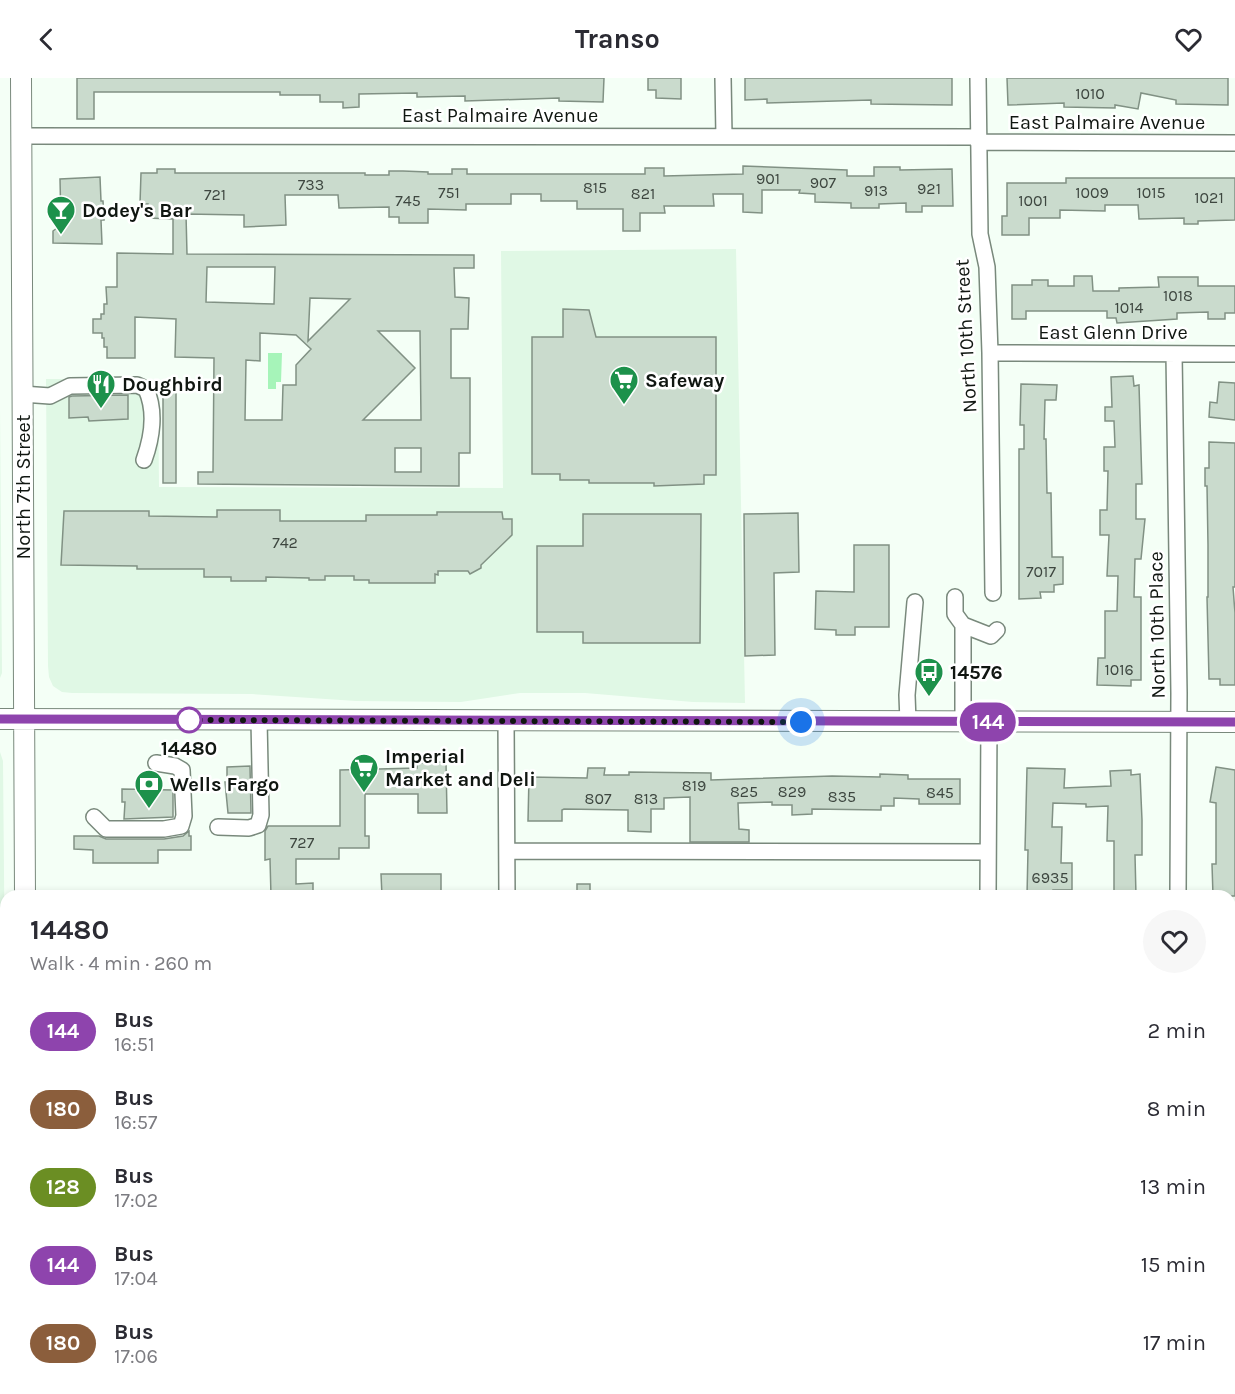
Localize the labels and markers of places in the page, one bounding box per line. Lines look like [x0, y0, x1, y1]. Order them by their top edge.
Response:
bar icon: Dodey's Bar [45, 194, 77, 236]
place label: Dodey's Bar [82, 199, 192, 222]
supermarket icon: Safeway [608, 364, 640, 406]
restaurant icon: Doughbird [85, 368, 117, 410]
place label: Safeway [645, 369, 724, 392]
place label: Doughbird [122, 373, 223, 396]
bus stop icon: 14576 [913, 656, 945, 698]
place label: 14576 [950, 661, 1003, 684]
marker: 14480 [176, 707, 202, 733]
place label: 14480 [161, 737, 217, 760]
place label: Imperial Market and Deli [385, 745, 536, 791]
supermarket icon: Imperial Market and Deli [348, 752, 380, 794]
bank icon: Wells Fargo [133, 768, 165, 810]
place label: Wells Fargo [170, 773, 279, 796]

